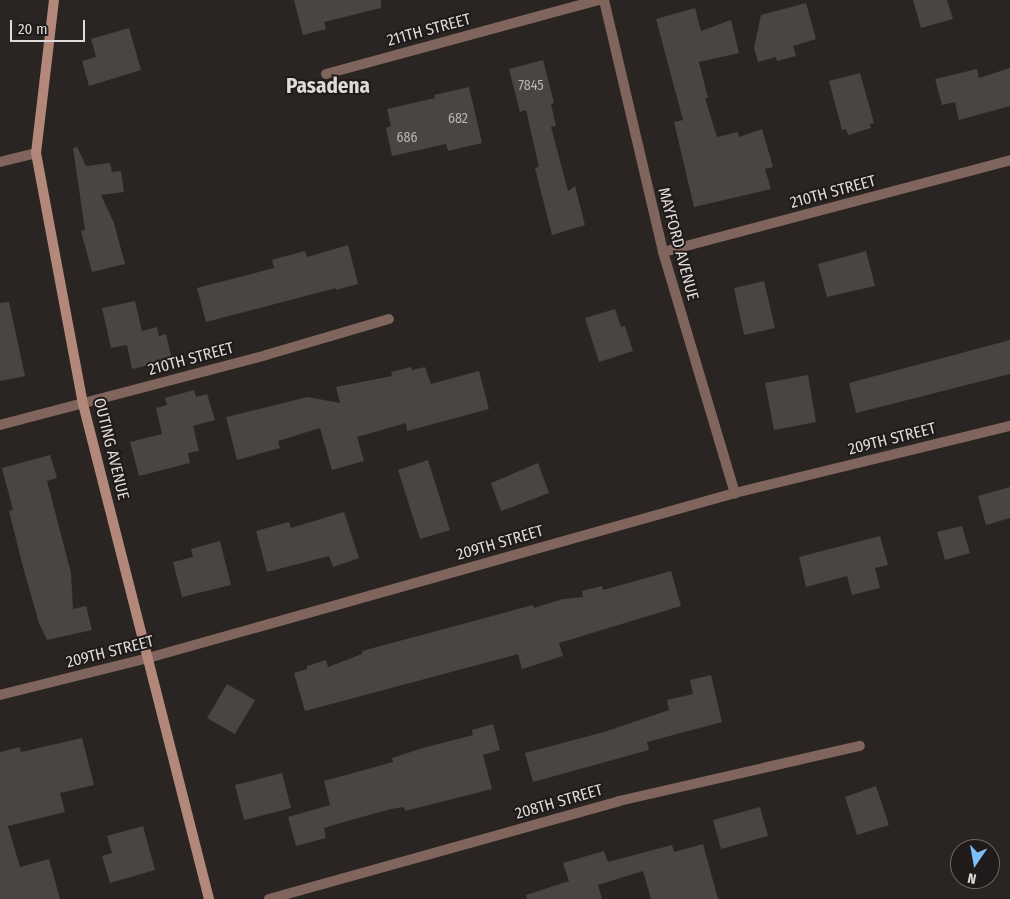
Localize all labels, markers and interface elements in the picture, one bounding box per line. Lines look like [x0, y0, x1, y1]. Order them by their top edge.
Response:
scale bar [12, 10, 88, 42]
street label: 211TH STREET [385, 10, 473, 50]
text: 20 m [18, 20, 48, 38]
district label: Pasadena [286, 73, 370, 99]
house number: 7845 [518, 78, 544, 94]
house number: 682 [448, 111, 468, 127]
house number: 686 [397, 130, 417, 146]
street label: 210TH STREET [788, 171, 878, 213]
street label: MAYFORD AVENUE [654, 185, 702, 303]
street label: 210TH STREET [146, 338, 236, 380]
street label: OUTING AVENUE [89, 396, 133, 502]
street label: 209TH STREET [846, 419, 938, 459]
street label: 209TH STREET [454, 521, 546, 565]
street label: 209TH STREET [64, 632, 156, 672]
street label: 208TH STREET [513, 780, 605, 824]
north arrow [950, 839, 1000, 889]
text: N [966, 869, 978, 887]

